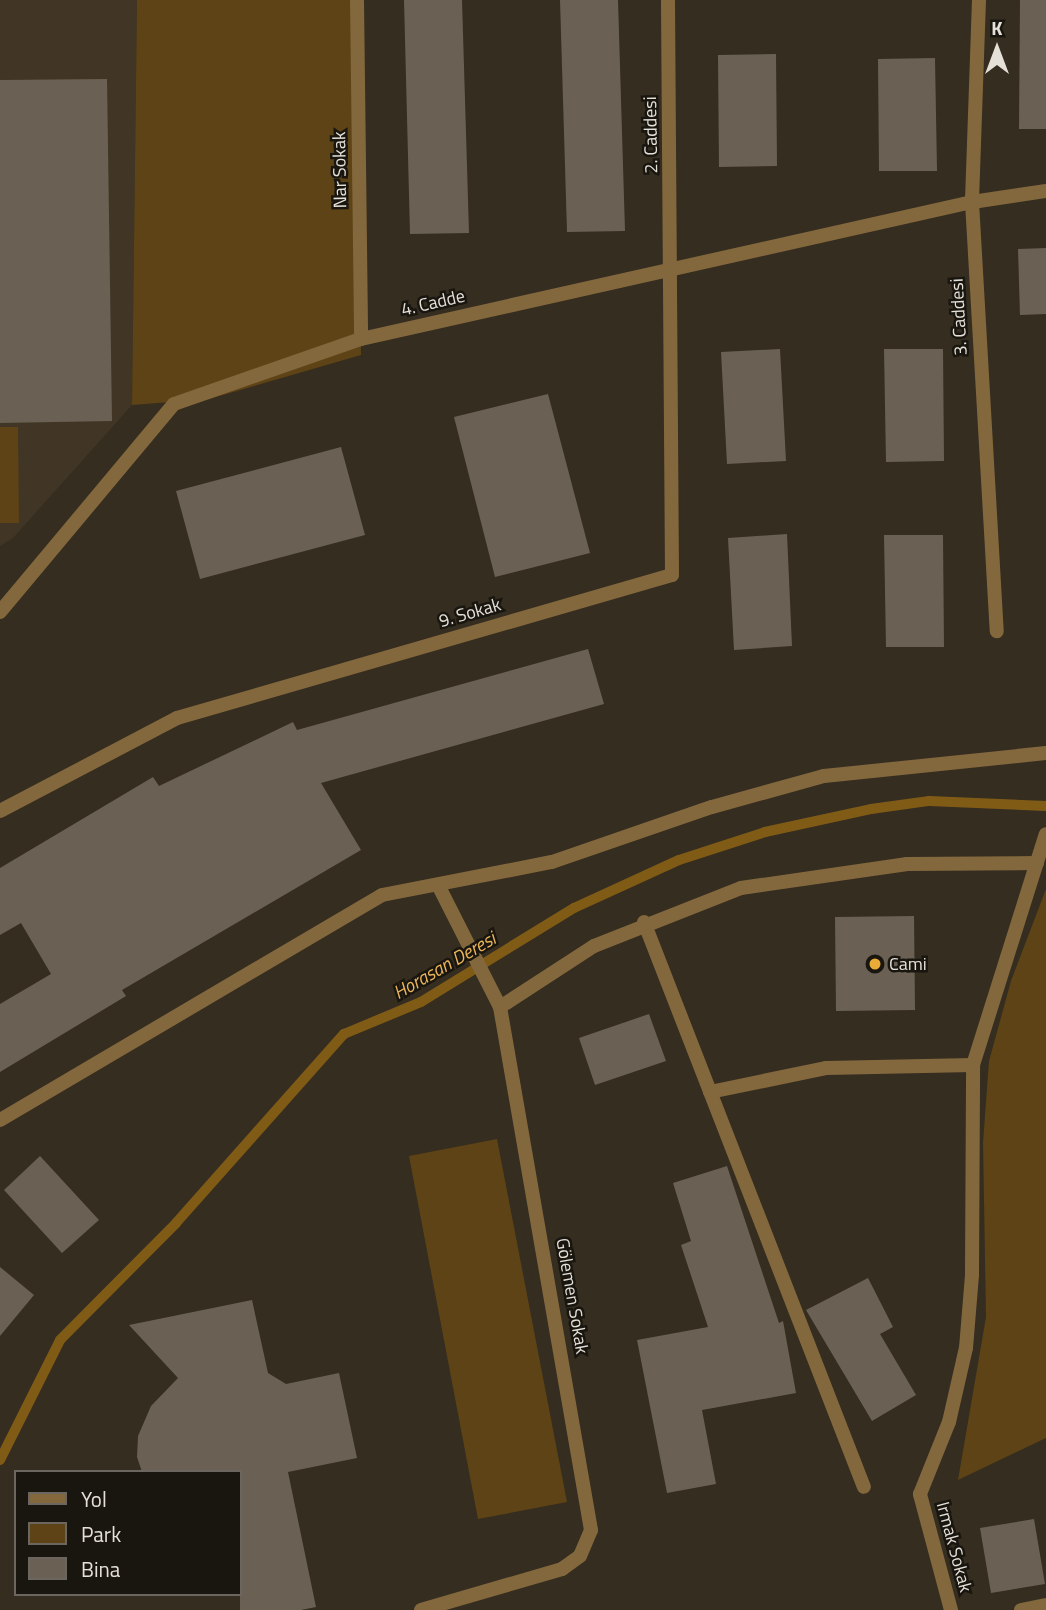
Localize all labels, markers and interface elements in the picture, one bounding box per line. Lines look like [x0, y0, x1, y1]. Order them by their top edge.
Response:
text: K [991, 13, 1003, 42]
north arrow [962, 14, 1032, 84]
street label: 2. Caddesi [640, 96, 662, 174]
street label: Nar Sokak [329, 131, 351, 209]
street label: 3. Caddesi [946, 278, 972, 356]
street label: 4. Cadde [399, 285, 467, 321]
street label: 9. Sokak [437, 594, 503, 632]
water label: Horasan Deresi [389, 926, 499, 1004]
place label: Cami [889, 953, 927, 975]
marker: Cami [867, 956, 883, 972]
street label: Gölemen Sokak [551, 1236, 593, 1356]
legend [14, 1470, 242, 1596]
text: Yol [81, 1483, 107, 1515]
street label: Irmak Sokak [932, 1499, 976, 1595]
text: Park [81, 1518, 121, 1550]
text: Bina [81, 1553, 120, 1585]

